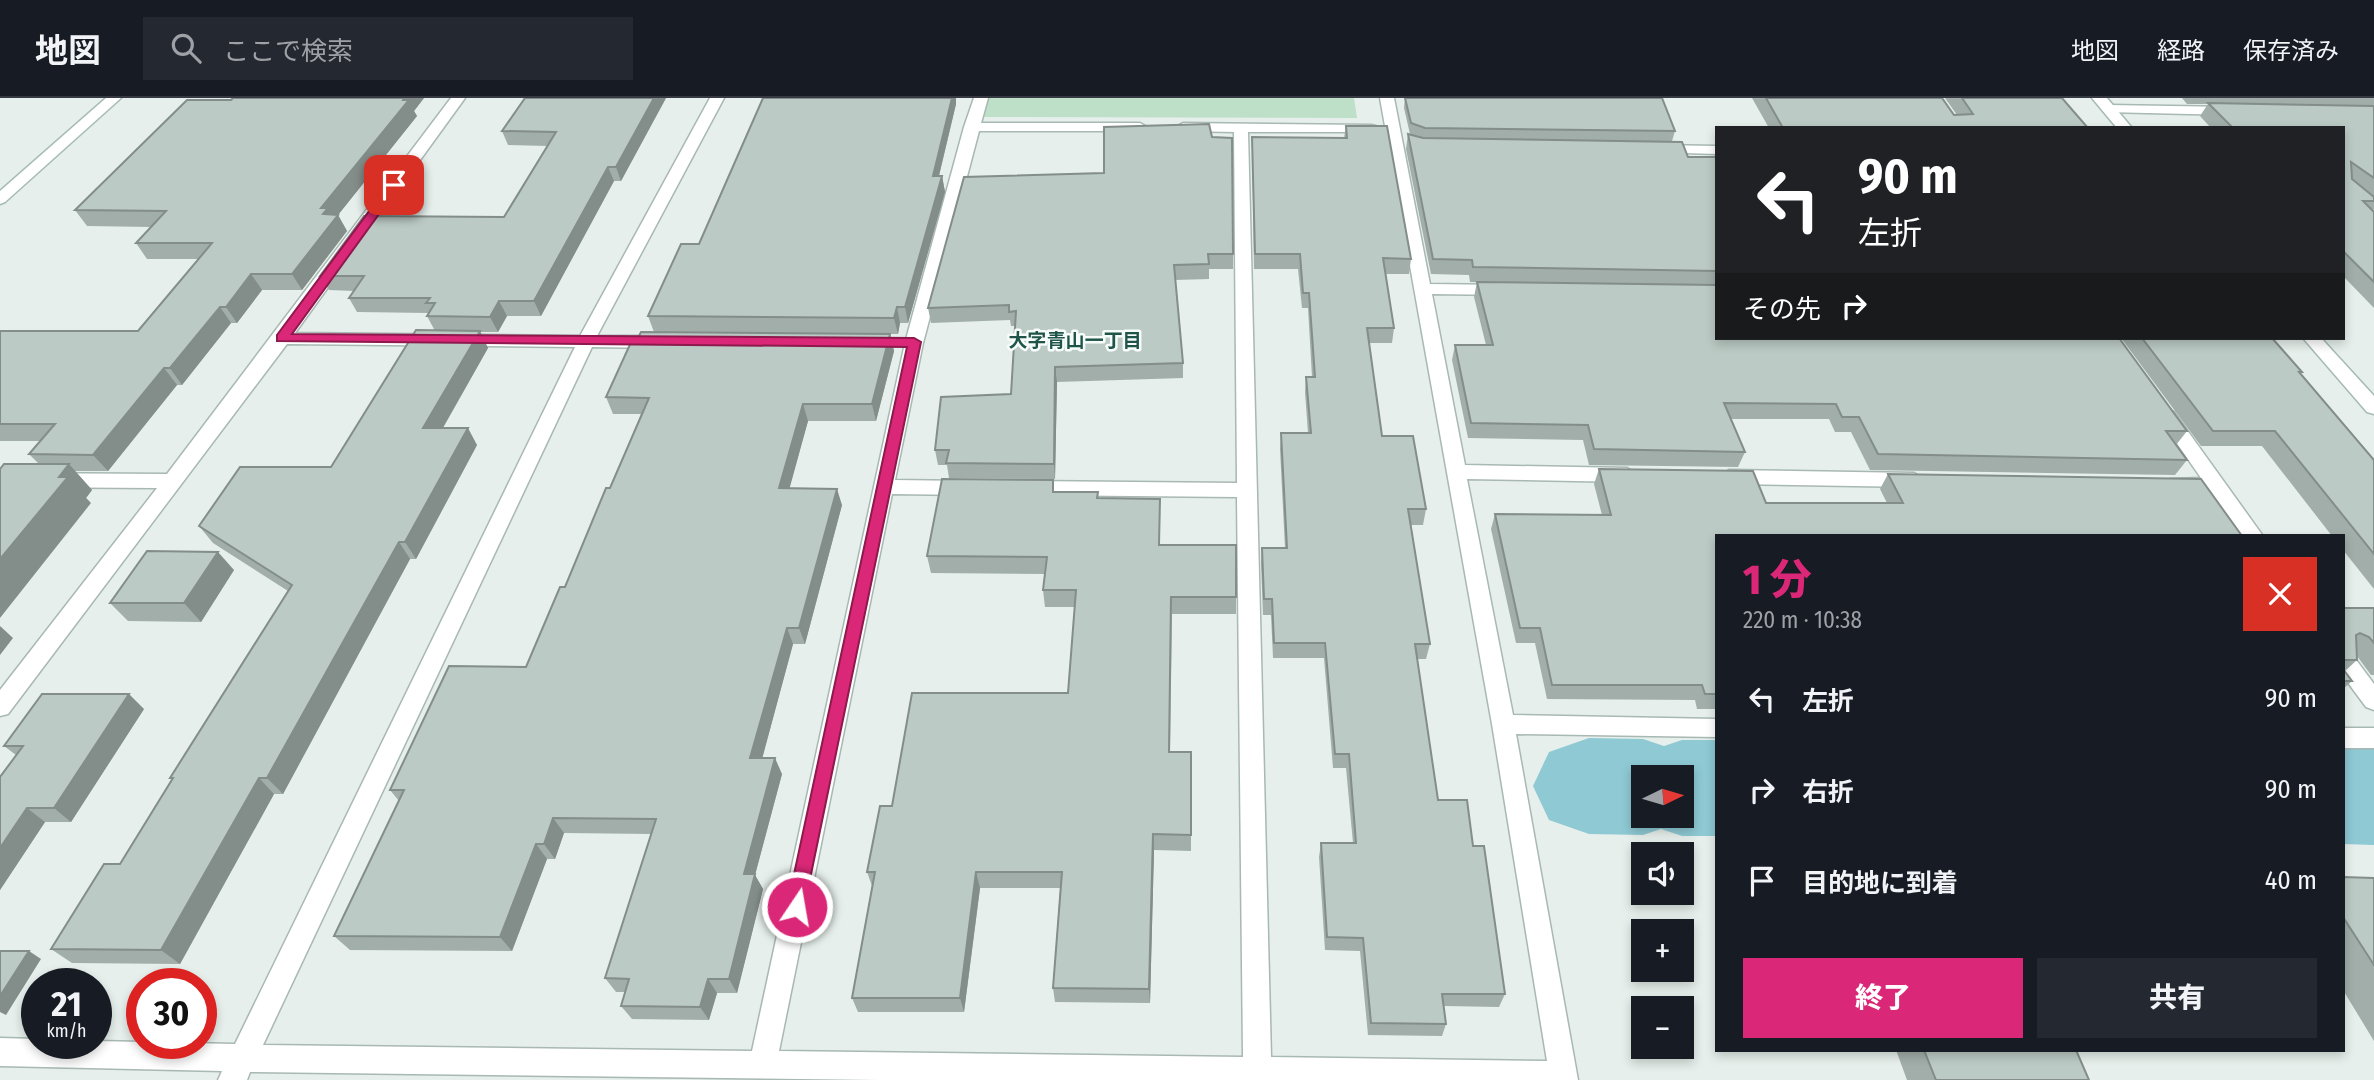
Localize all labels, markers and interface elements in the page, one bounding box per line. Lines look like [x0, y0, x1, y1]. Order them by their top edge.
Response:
search box [143, 17, 633, 80]
icon: search [167, 29, 205, 67]
text: 地図 [35, 31, 101, 71]
text: ここで検索 [223, 36, 353, 67]
text: 地図 [2071, 37, 2119, 65]
text: 経路 [2157, 37, 2205, 65]
text: 保存済み [2243, 37, 2339, 65]
text: 90 m [1858, 147, 1958, 206]
icon: left [1743, 154, 1834, 245]
pin [364, 155, 424, 215]
icon: arrive [375, 166, 413, 204]
text: 左折 [1858, 214, 1922, 252]
icon: right [1835, 287, 1873, 325]
text: その先 [1743, 294, 1821, 325]
district label: 大字青山一丁目 [1008, 329, 1142, 352]
text: 1 分 [1743, 555, 1812, 605]
button: close [2243, 557, 2317, 631]
text: 220 m · 10:38 [1743, 606, 1862, 634]
icon: left [1743, 680, 1781, 718]
text: 90 m [2265, 683, 2317, 714]
text: 左折 [1802, 686, 1854, 717]
north arrow [1631, 765, 1694, 828]
map controls [1631, 765, 1694, 1059]
icon: right [1743, 771, 1781, 809]
text: 90 m [2265, 774, 2317, 805]
text: 右折 [1802, 777, 1854, 808]
button: sound [1631, 842, 1694, 905]
icon: arrive [1743, 862, 1781, 900]
text: 40 m [2265, 865, 2317, 896]
text: 目的地に到着 [1802, 868, 1958, 899]
position arrow [760, 870, 834, 944]
button: + [1631, 919, 1694, 982]
button: 終了 [1743, 958, 2023, 1038]
button: 共有 [2037, 958, 2317, 1038]
speed limit sign: 30 [126, 968, 217, 1059]
text: 21 [51, 983, 82, 1025]
button: − [1631, 996, 1694, 1059]
text: km/h [46, 1020, 87, 1042]

